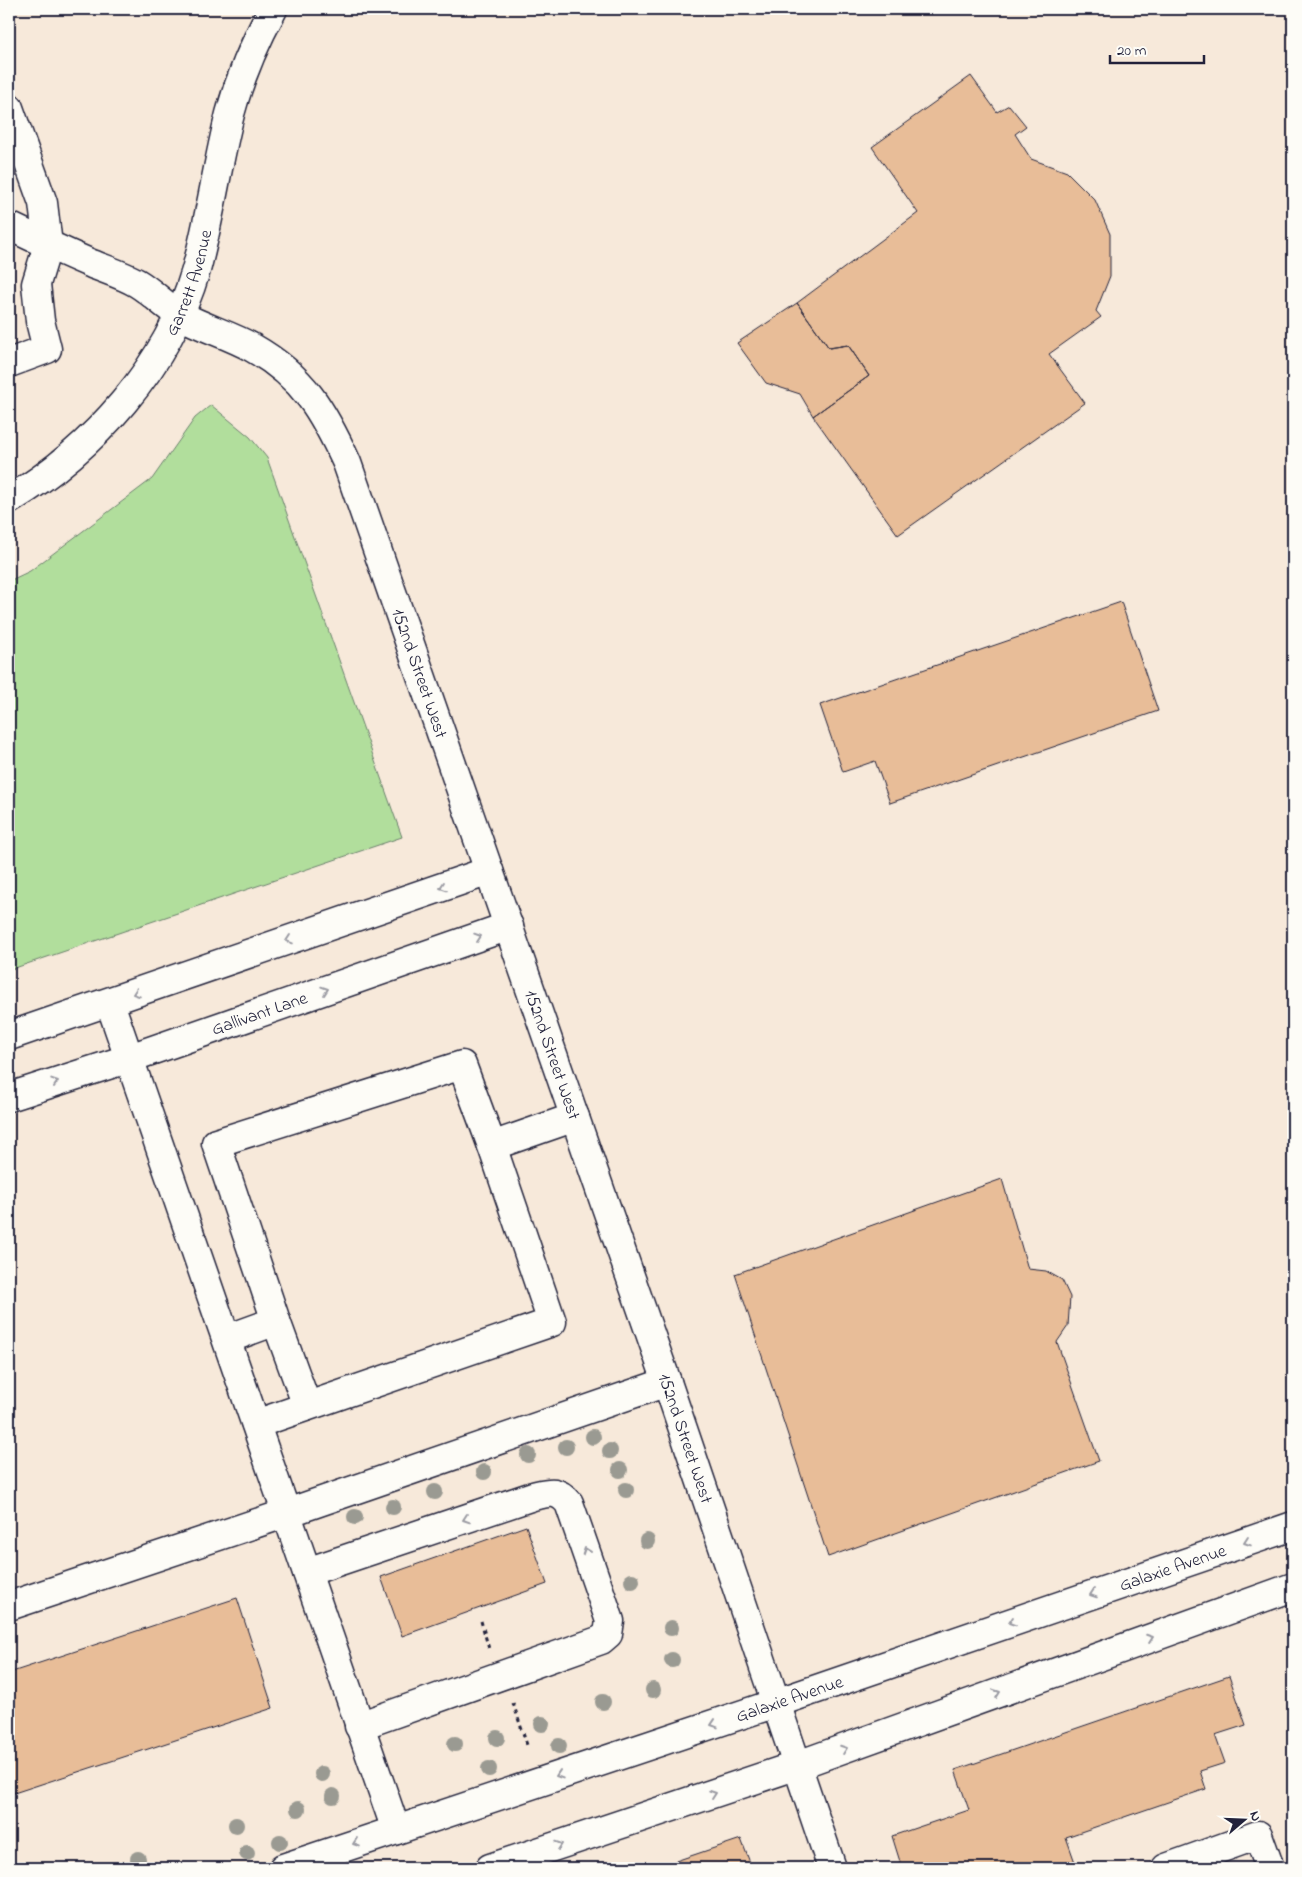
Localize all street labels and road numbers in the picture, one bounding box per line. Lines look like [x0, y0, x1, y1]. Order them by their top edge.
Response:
street label: Garrett Avenue [160, 227, 221, 341]
street label: 152nd Street West [384, 605, 453, 742]
street label: Gallivant Lane [209, 986, 312, 1044]
street label: 152nd Street West [517, 987, 586, 1124]
street label: 152nd Street West [650, 1370, 718, 1507]
street label: Galaxie Avenue [1116, 1538, 1231, 1600]
street label: Galaxie Avenue [733, 1670, 848, 1730]

